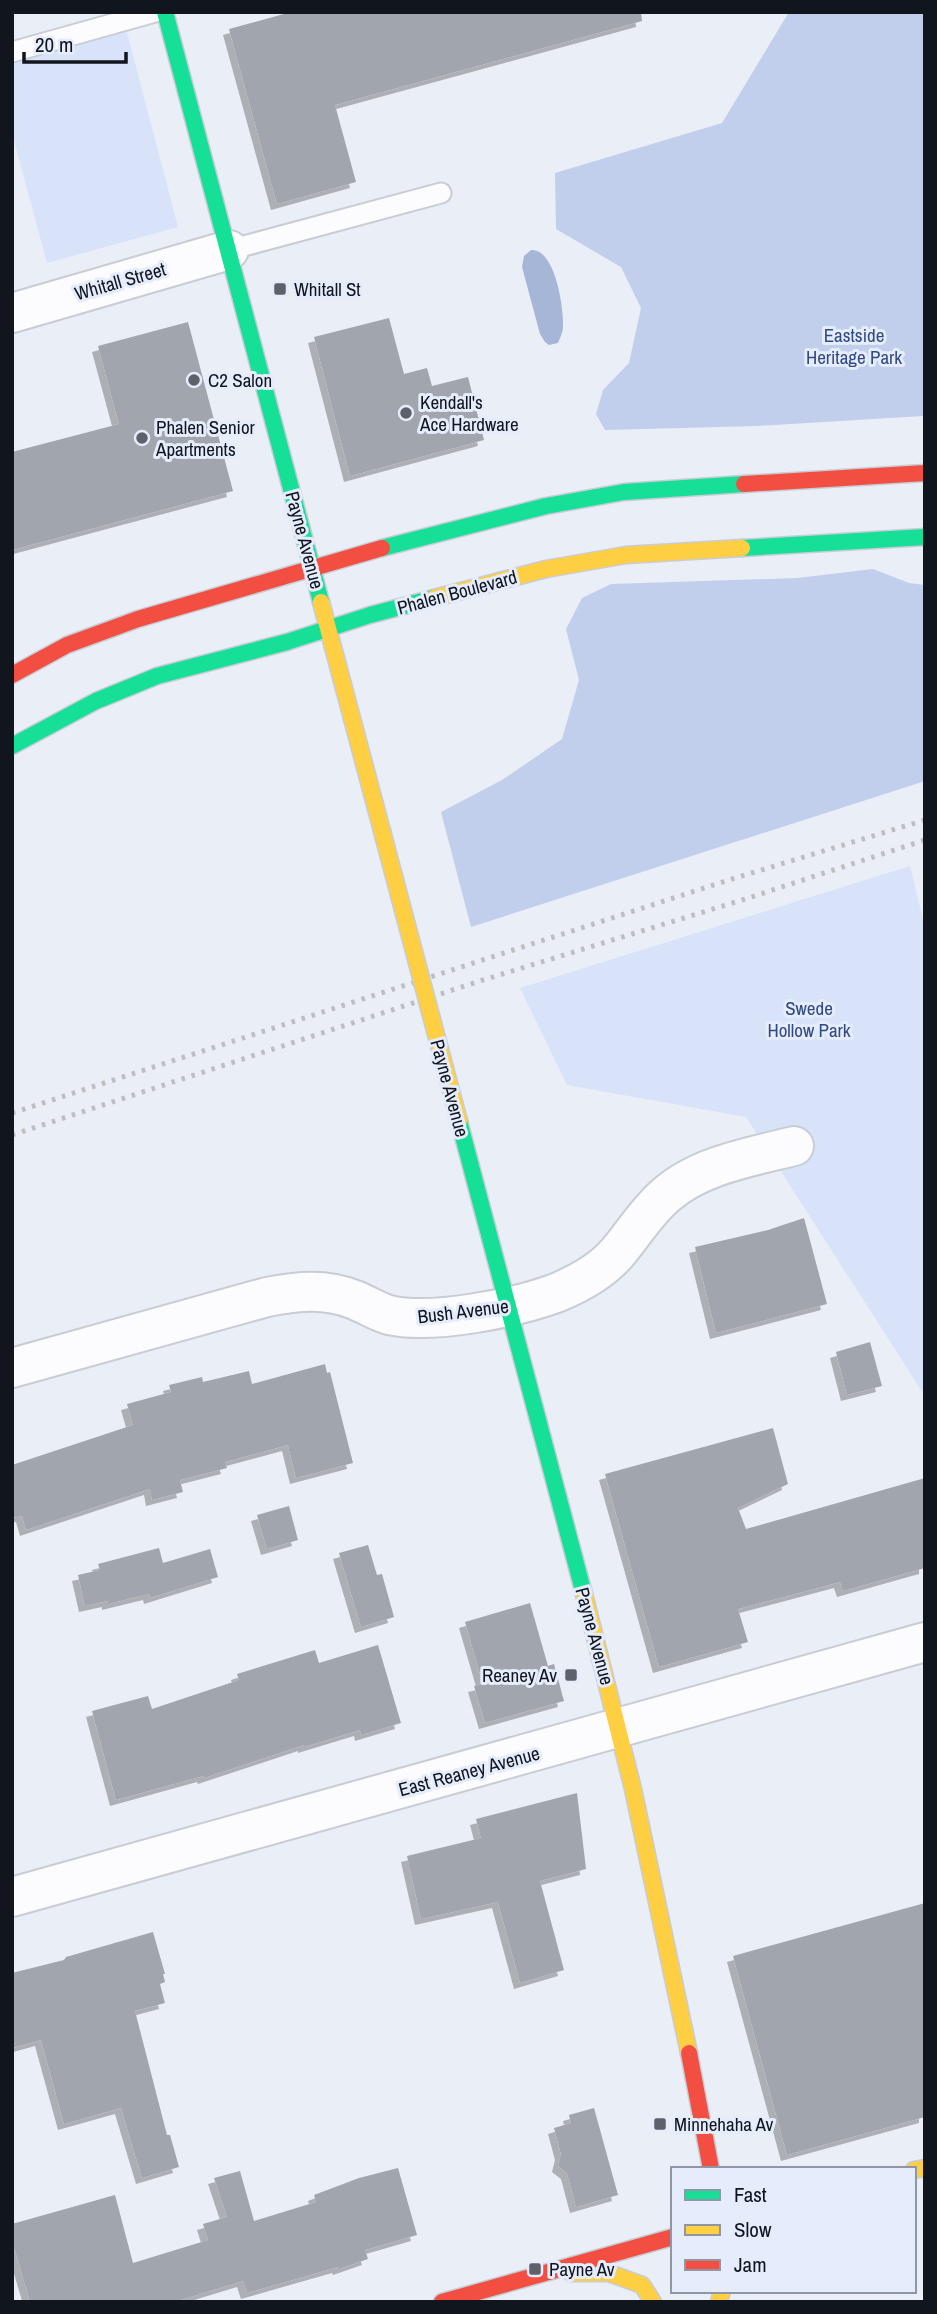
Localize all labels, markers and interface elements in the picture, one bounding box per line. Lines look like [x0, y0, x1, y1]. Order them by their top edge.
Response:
scale bar [24, 21, 126, 65]
text: 20 m [35, 30, 73, 59]
street label: Whitall Street [71, 255, 169, 306]
place label: Whitall St [294, 276, 361, 302]
marker: Whitall St [272, 281, 288, 297]
park label: Eastside Heritage Park [806, 322, 902, 370]
place label: C2 Salon [208, 367, 272, 393]
marker: C2 Salon [186, 372, 202, 388]
place label: Kendall's Ace Hardware [419, 389, 519, 437]
marker: Kendall's Ace Hardware [398, 405, 414, 421]
place label: Phalen Senior Apartments [155, 414, 256, 462]
marker: Phalen Senior Apartments [134, 430, 150, 446]
street label: Payne Avenue [279, 488, 331, 592]
street label: Phalen Boulevard [394, 564, 520, 620]
park label: Swede Hollow Park [767, 995, 851, 1043]
street label: Payne Avenue [424, 1036, 476, 1140]
street label: Bush Avenue [416, 1293, 510, 1329]
street label: Payne Avenue [569, 1584, 621, 1688]
place label: Reaney Av [482, 1662, 557, 1688]
marker: Reaney Av [563, 1667, 579, 1683]
street label: East Reaney Avenue [395, 1740, 543, 1802]
place label: Minnehaha Av [674, 2111, 774, 2137]
marker: Minnehaha Av [652, 2116, 668, 2132]
legend [671, 2167, 916, 2293]
text: Fast [734, 2180, 767, 2209]
text: Slow [734, 2215, 772, 2244]
text: Jam [734, 2250, 767, 2279]
place label: Payne Av [549, 2256, 615, 2282]
marker: Payne Av [527, 2261, 543, 2277]

